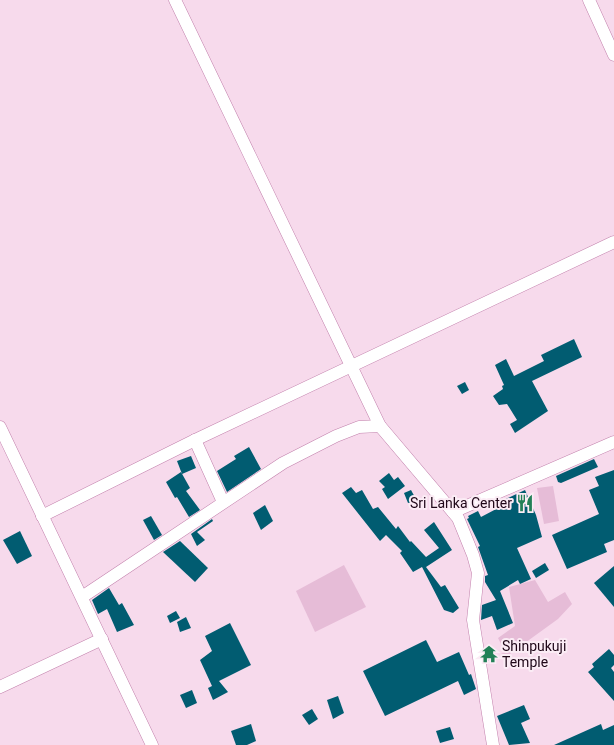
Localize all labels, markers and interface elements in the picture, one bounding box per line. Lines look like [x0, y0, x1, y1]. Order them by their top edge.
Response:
restaurant icon: Sri Lanka Center [515, 493, 535, 513]
place label: Sri Lanka Center [410, 495, 512, 511]
place label: Shinpukuji Temple [502, 638, 566, 670]
temple icon: Shinpukuji Temple [479, 644, 499, 664]

